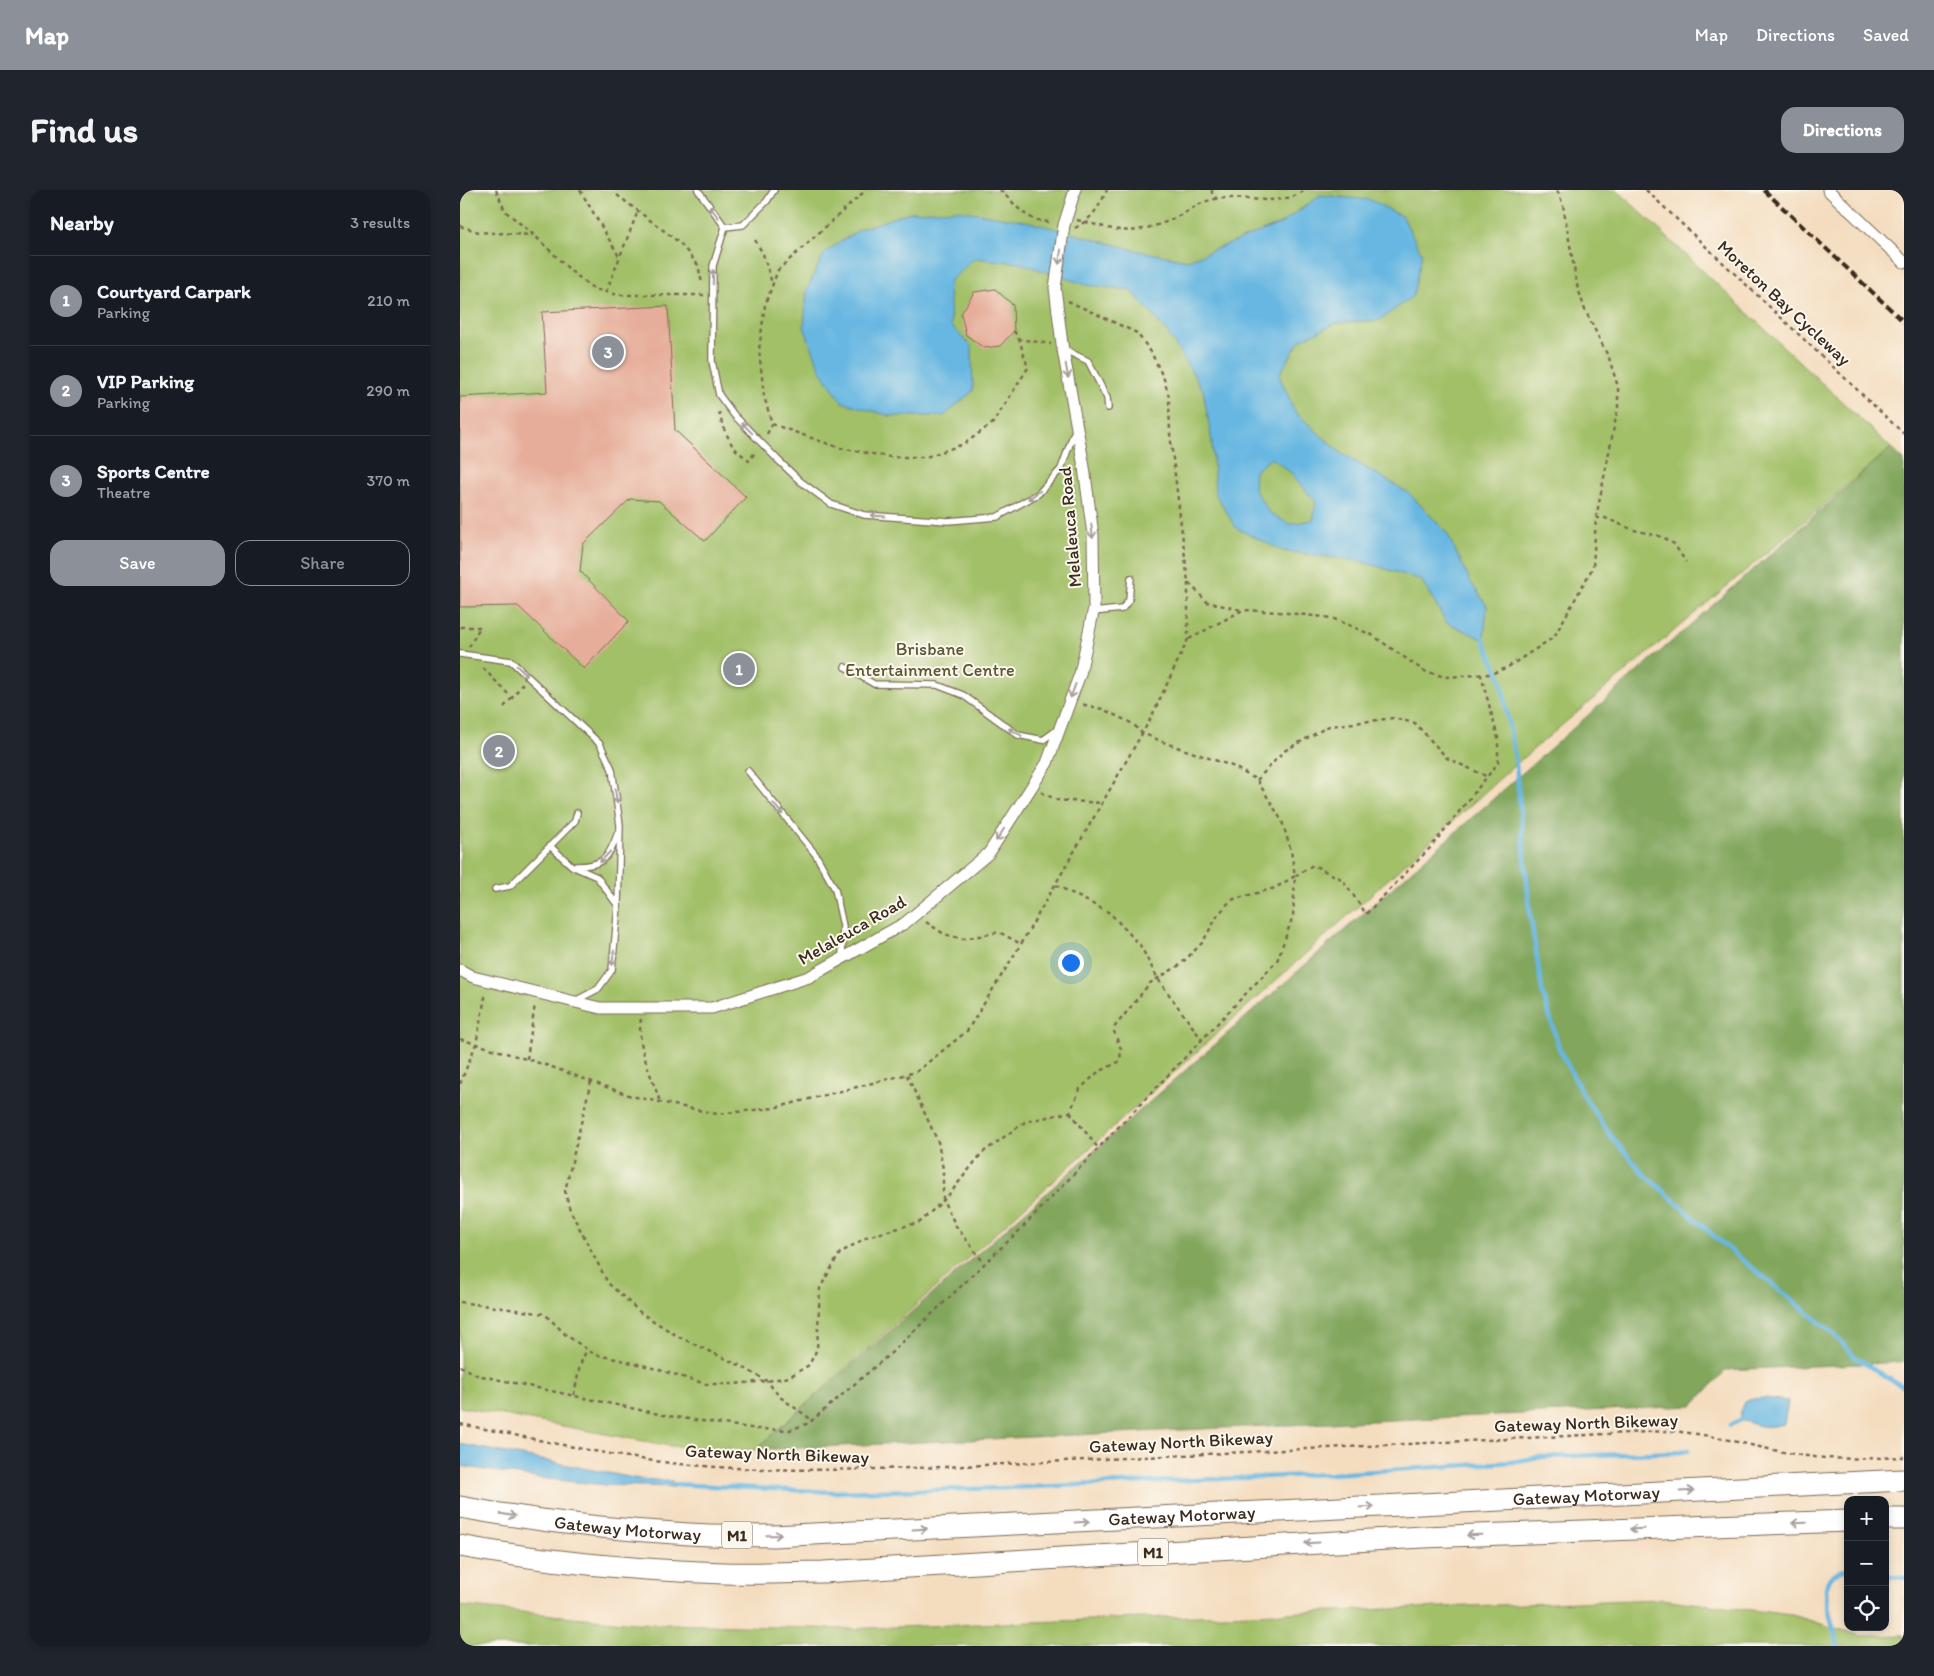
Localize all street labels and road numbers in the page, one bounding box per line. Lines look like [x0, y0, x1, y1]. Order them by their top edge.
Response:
street label: Moreton Bay Cycleway [1713, 236, 1856, 371]
street label: Melaleuca Road [1054, 466, 1086, 588]
street label: Melaleuca Road [794, 890, 910, 970]
street label: Gateway North Bikeway [1494, 1409, 1679, 1437]
street label: Gateway North Bikeway [1088, 1426, 1274, 1458]
street label: Gateway North Bikeway [685, 1440, 870, 1468]
street label: Gateway Motorway [1512, 1481, 1661, 1510]
street label: Gateway Motorway [1108, 1501, 1256, 1530]
street label: Gateway Motorway [553, 1511, 702, 1546]
road number: M1 [722, 1522, 752, 1548]
road number: M1 [1138, 1538, 1168, 1565]

